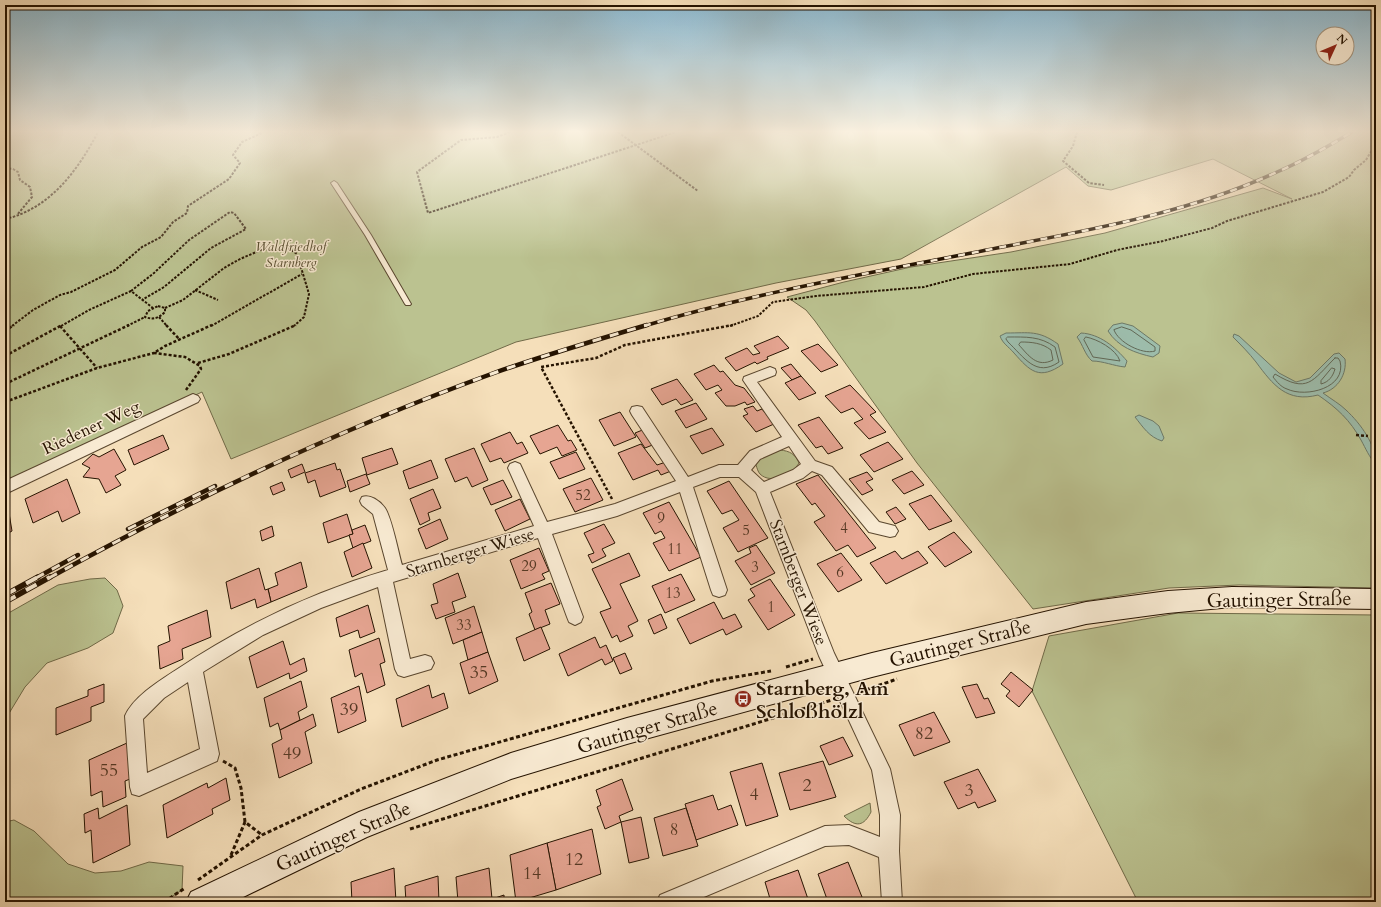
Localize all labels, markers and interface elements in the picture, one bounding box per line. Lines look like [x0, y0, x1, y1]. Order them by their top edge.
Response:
north arrow [1315, 26, 1355, 66]
text: N [1333, 31, 1351, 48]
park label: Waldfriedhof Starnberg [255, 237, 329, 272]
street label: Riedener Weg [39, 395, 144, 460]
house number: 52 [575, 485, 591, 505]
house number: 9 [657, 508, 665, 528]
street label: Starnberger Wiese [764, 516, 833, 648]
house number: 4 [840, 518, 848, 538]
house number: 5 [742, 520, 750, 540]
street label: Starnberger Wiese [403, 522, 537, 583]
house number: 11 [667, 539, 683, 559]
house number: 29 [521, 556, 537, 576]
house number: 3 [751, 557, 759, 577]
house number: 6 [836, 562, 844, 582]
house number: 13 [665, 583, 681, 603]
street label: Gautinger Straße [1206, 585, 1352, 614]
house number: 1 [767, 597, 775, 617]
street label: Gautinger Straße [887, 613, 1034, 674]
house number: 33 [456, 615, 472, 635]
house number: 35 [470, 660, 488, 685]
place label: Starnberg, Am Schloßhölzl [756, 675, 889, 725]
bus stop icon: Starnberg, Am Schloßhölzl [733, 689, 753, 709]
street label: Gautinger Straße [574, 695, 721, 760]
house number: 39 [340, 697, 358, 722]
house number: 82 [915, 721, 933, 746]
house number: 49 [283, 741, 301, 766]
house number: 55 [100, 758, 118, 783]
house number: 2 [802, 773, 812, 798]
house number: 3 [964, 778, 974, 803]
house number: 4 [749, 782, 759, 807]
street label: Gautinger Straße [271, 795, 415, 878]
house number: 8 [669, 817, 679, 842]
house number: 12 [565, 847, 583, 872]
house number: 14 [523, 861, 541, 886]

